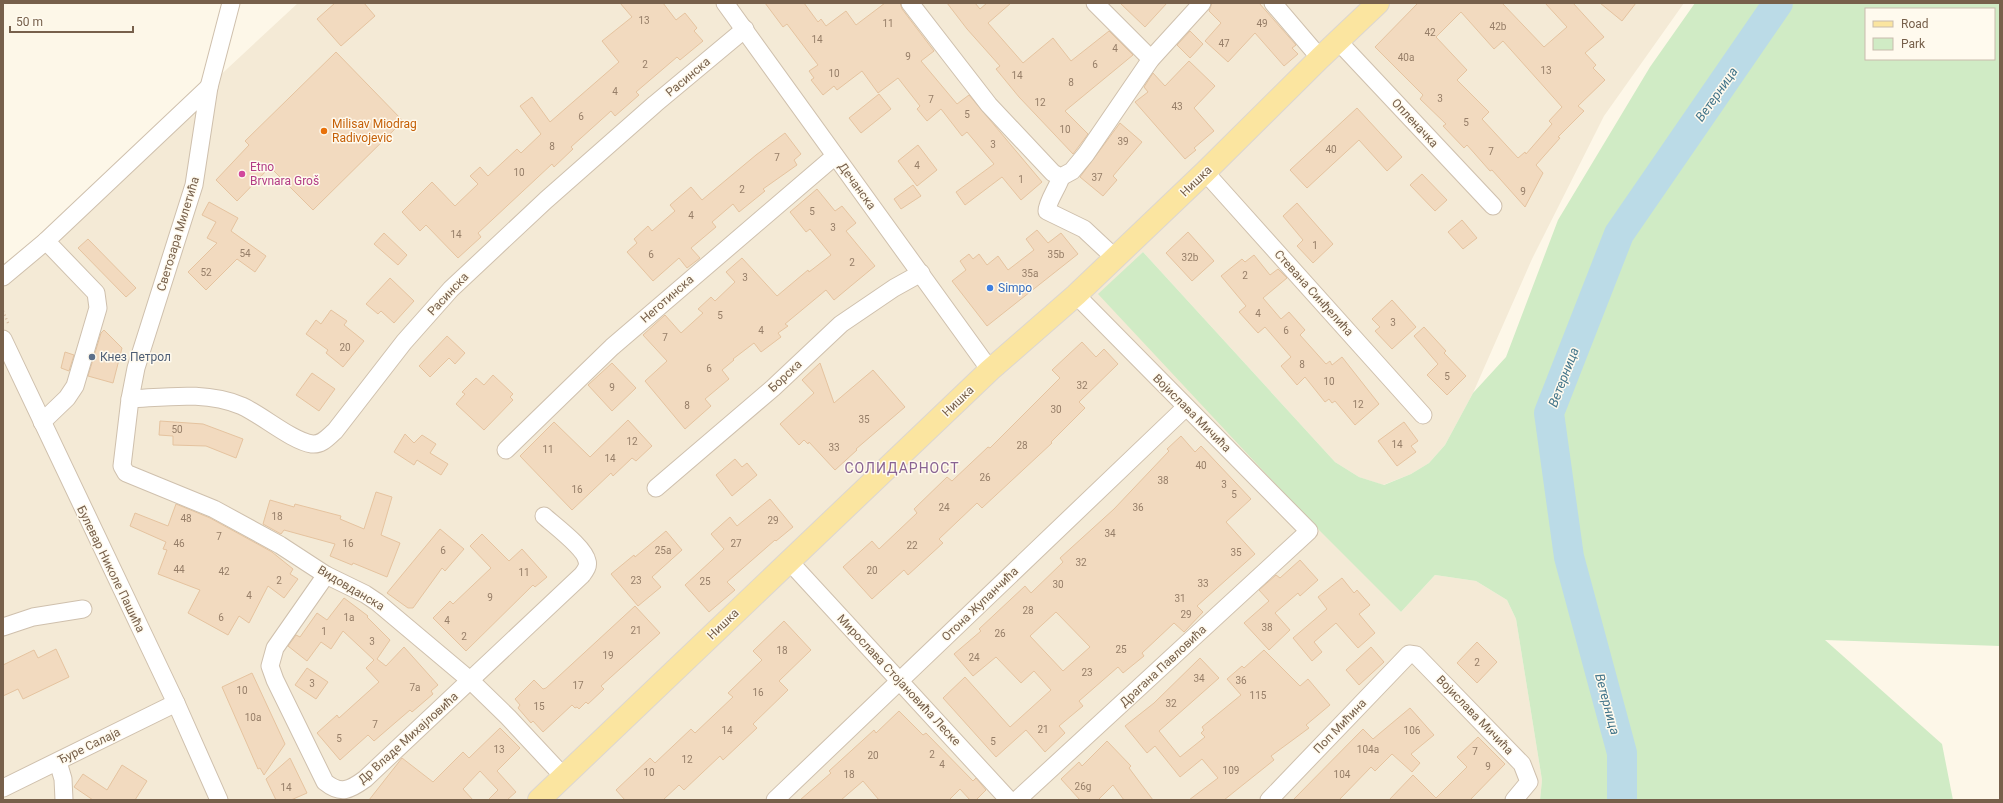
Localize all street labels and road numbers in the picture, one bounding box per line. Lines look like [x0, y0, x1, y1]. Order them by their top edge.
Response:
street label: Расинска [663, 54, 713, 100]
street label: Опленачка [1389, 96, 1441, 150]
street label: Дечанска [835, 160, 879, 212]
street label: Нишка [1177, 163, 1215, 199]
street label: Светозара Милетића [154, 175, 202, 293]
street label: Стевана Синђелића [1272, 247, 1356, 339]
street label: Расинска [425, 270, 471, 318]
street label: Неготинска [638, 272, 696, 326]
street label: Борска [765, 357, 805, 395]
street label: Војислава Мичића [1150, 371, 1234, 455]
street label: Нишка [939, 383, 977, 419]
street label: Булевар Николе Пашића [74, 503, 148, 635]
street label: Видовданска [315, 563, 387, 613]
street label: Отона Жупанчића [939, 564, 1021, 644]
street label: Нишка [704, 606, 742, 642]
street label: Мирослава Стојановића Леске [834, 611, 964, 749]
street label: Драгана Павловића [1117, 622, 1209, 710]
street label: Војислава Мичића [1434, 673, 1516, 757]
street label: Др Владе Михајловића [355, 689, 461, 787]
street label: Поп Мићина [1311, 696, 1369, 756]
street label: Ђуре Салаја [55, 725, 123, 767]

